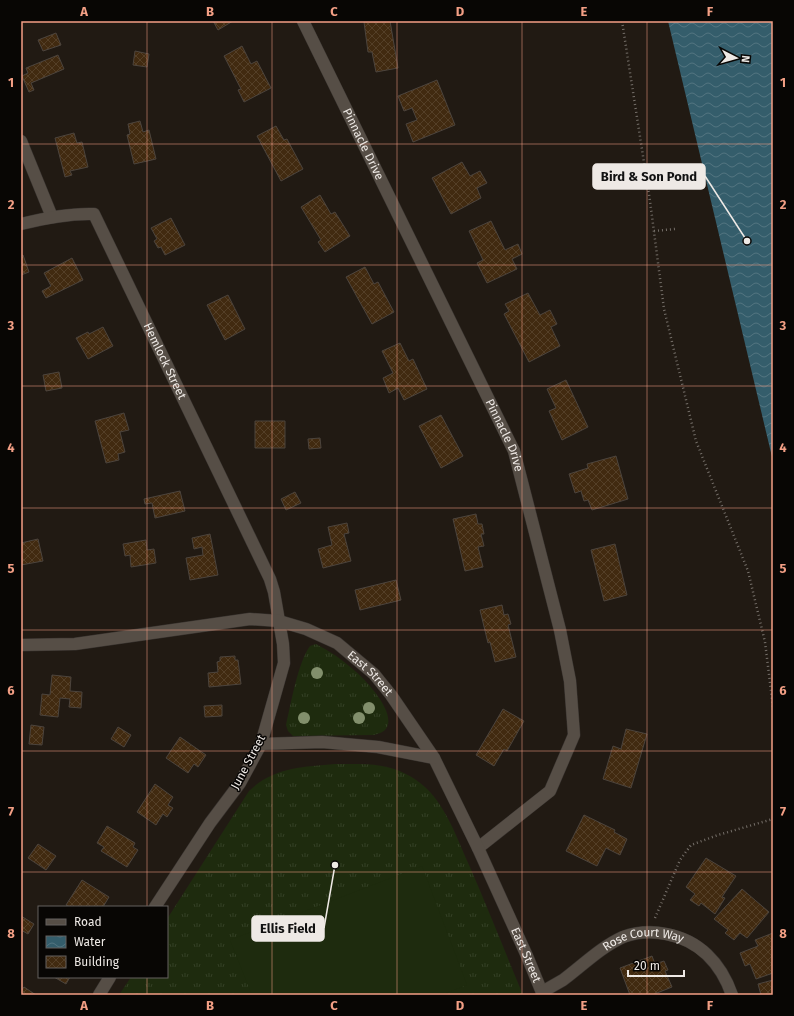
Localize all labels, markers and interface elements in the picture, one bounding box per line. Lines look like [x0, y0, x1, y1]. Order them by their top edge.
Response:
text: A [79, 4, 88, 19]
text: B [206, 4, 214, 19]
text: C [330, 4, 338, 19]
text: D [456, 4, 465, 19]
text: E [581, 4, 588, 19]
text: F [707, 4, 714, 19]
north arrow [716, 38, 756, 78]
text: N [739, 55, 752, 63]
text: 1 [8, 75, 14, 90]
text: 1 [780, 75, 786, 90]
street label: Pinnacle Drive [340, 106, 387, 182]
callout: Bird & Son Pond [593, 164, 705, 189]
text: Bird & Son Pond [601, 169, 697, 184]
text: 2 [8, 197, 15, 212]
text: 2 [780, 197, 787, 212]
text: 3 [7, 318, 15, 333]
text: 3 [779, 318, 787, 333]
street label: Hemlock Street [140, 320, 189, 402]
street label: Pinnacle Drive [483, 397, 526, 473]
text: 4 [7, 440, 15, 455]
text: 4 [779, 440, 787, 455]
text: 5 [8, 561, 15, 576]
text: 5 [780, 561, 787, 576]
street label: East Street [345, 648, 396, 699]
text: 6 [7, 683, 15, 698]
text: 6 [779, 683, 787, 698]
street label: June Street [228, 732, 269, 792]
text: 7 [8, 804, 14, 819]
text: 7 [780, 804, 786, 819]
legend [38, 906, 168, 978]
text: Road [74, 915, 102, 929]
callout: Ellis Field [252, 916, 324, 941]
text: Ellis Field [260, 921, 316, 936]
street label: East Street [508, 925, 544, 985]
street label: Rose Court Way [600, 925, 686, 954]
text: 8 [7, 926, 15, 941]
text: 8 [779, 926, 787, 941]
text: Water [74, 935, 106, 949]
scale bar [628, 952, 684, 978]
text: Building [74, 955, 120, 969]
text: 20 m [634, 959, 660, 973]
text: A [79, 998, 88, 1013]
text: B [206, 998, 214, 1013]
text: C [330, 998, 338, 1013]
text: D [456, 998, 465, 1013]
text: E [581, 998, 588, 1013]
text: F [707, 998, 714, 1013]

